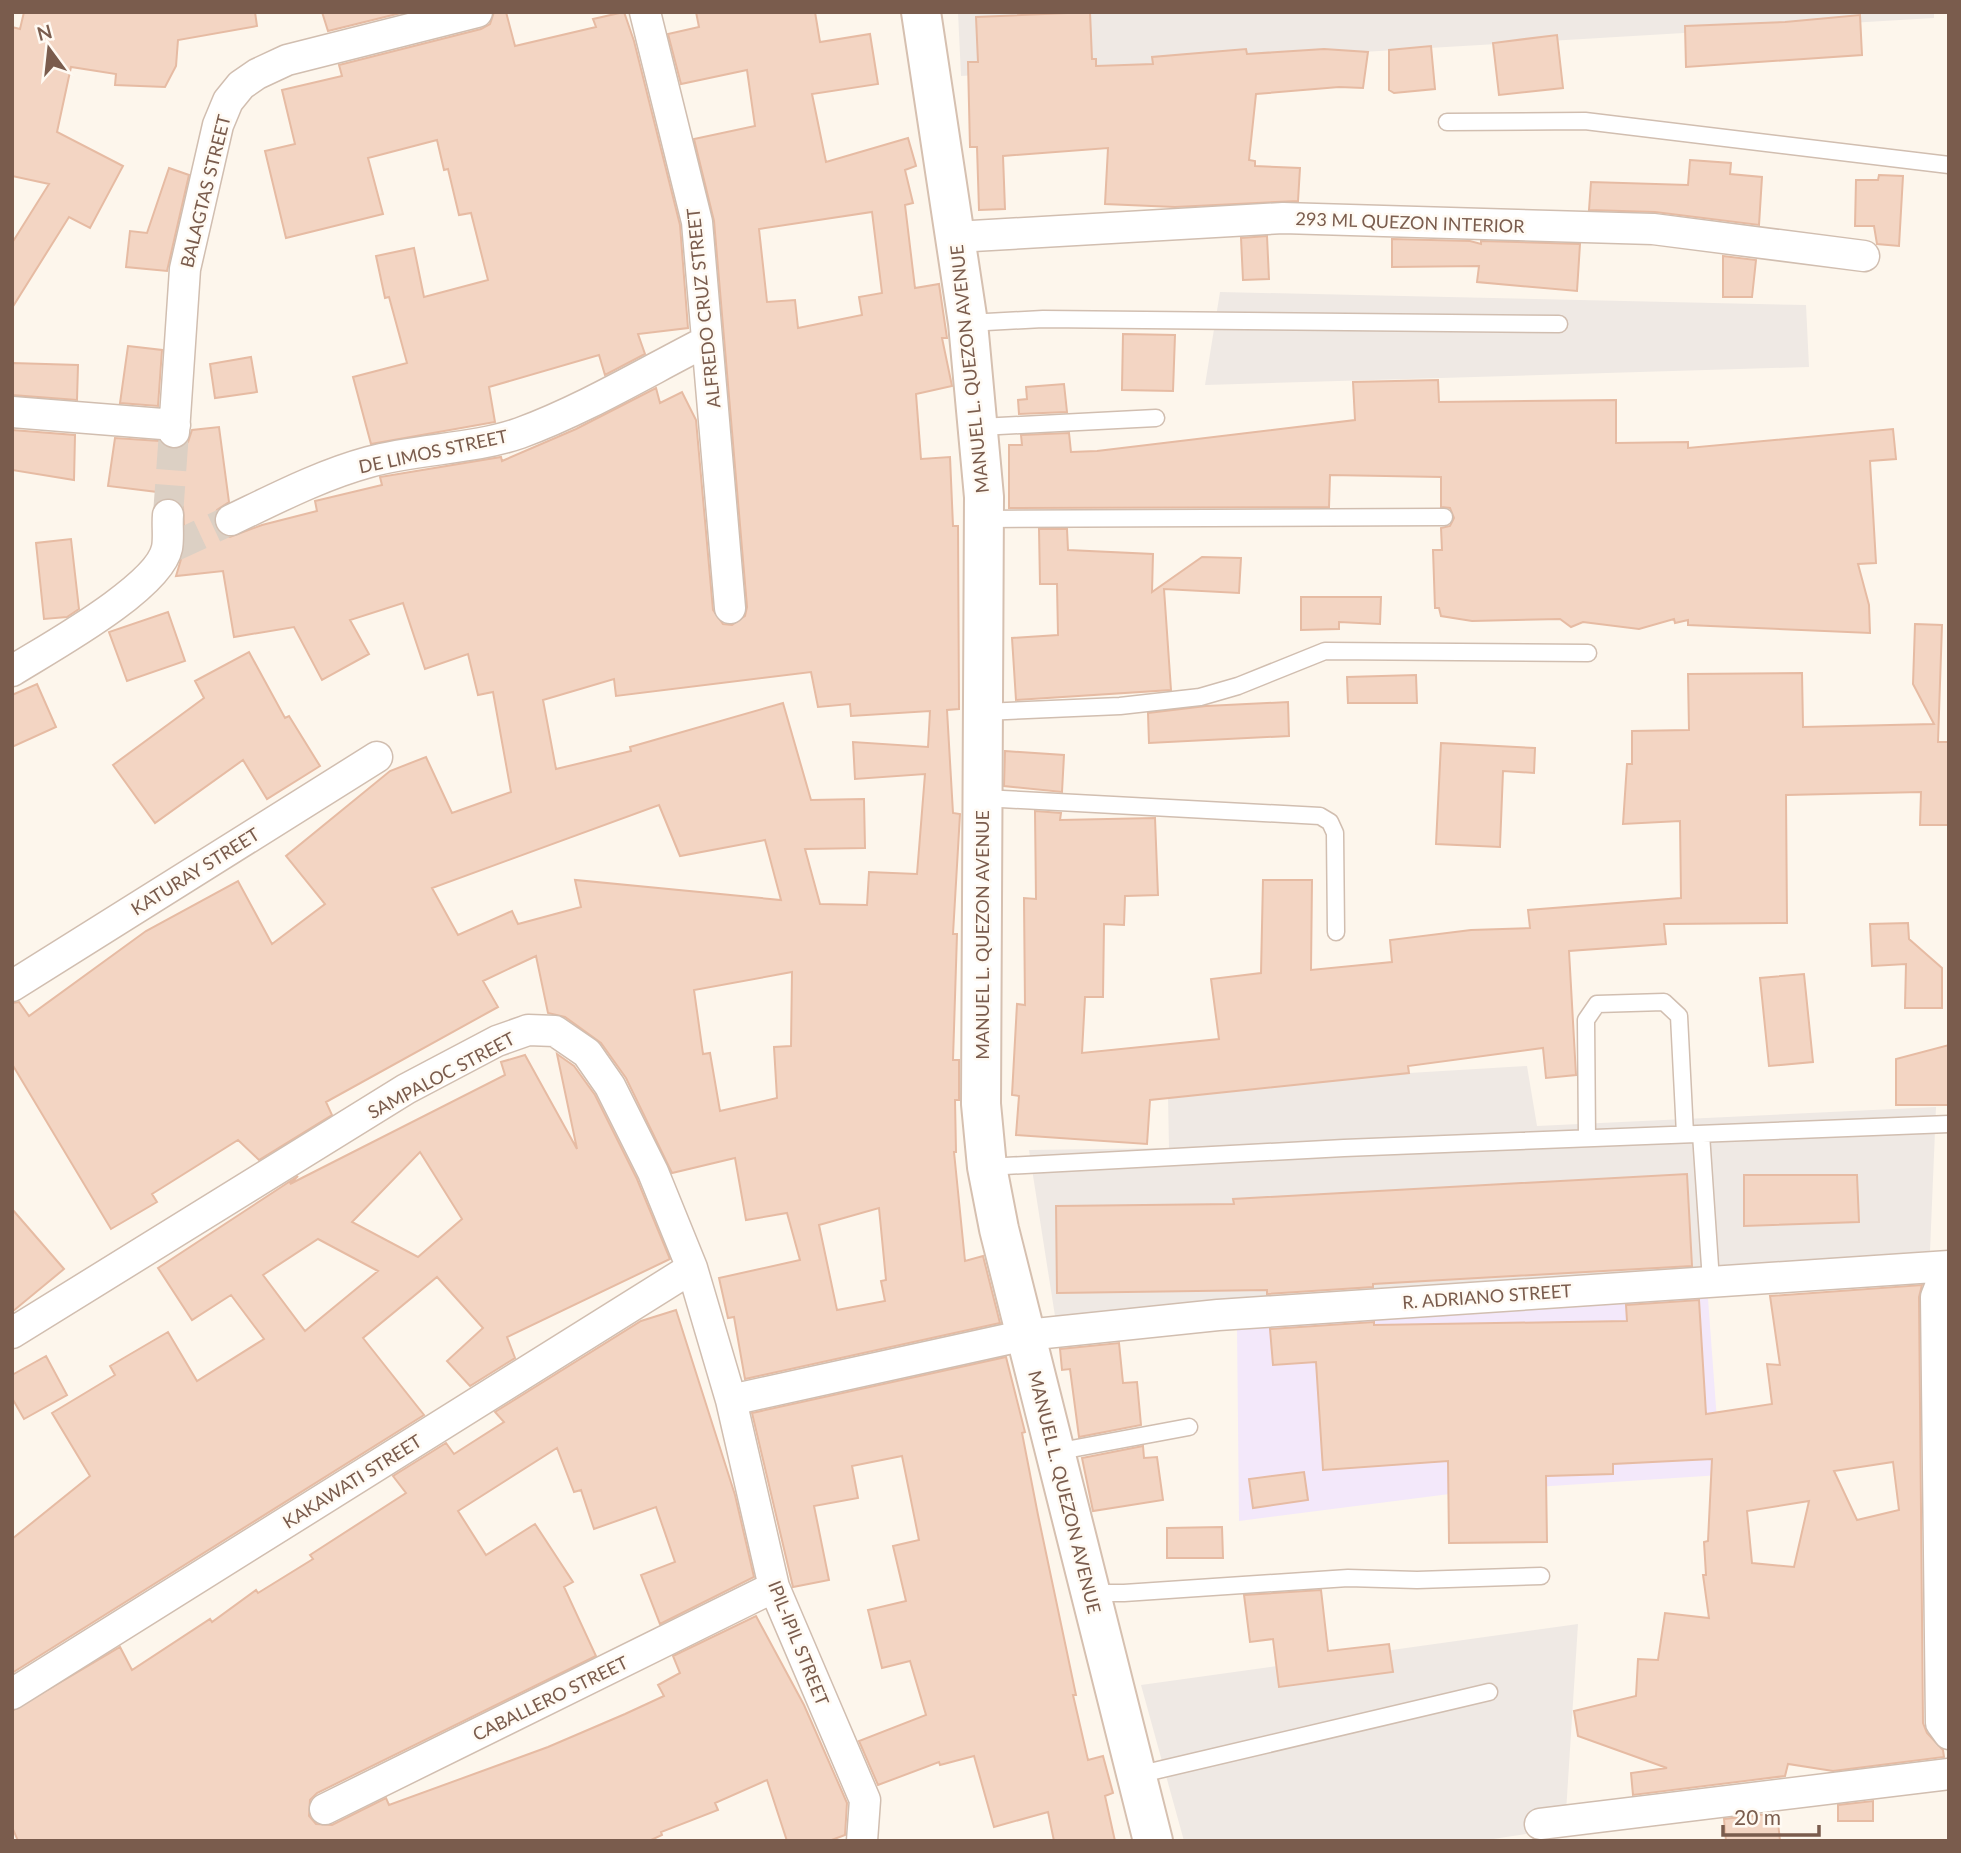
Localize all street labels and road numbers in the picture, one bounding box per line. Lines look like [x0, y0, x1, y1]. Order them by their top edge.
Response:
street label: BALAGTAS STREET [175, 112, 235, 270]
street label: ALFREDO CRUZ STREET [682, 207, 724, 409]
street label: 293 ML QUEZON INTERIOR [1295, 207, 1526, 237]
street label: MANUEL L. QUEZON AVENUE [945, 244, 993, 494]
street label: DE LIMOS STREET [357, 424, 510, 478]
street label: MANUEL L. QUEZON AVENUE [971, 810, 993, 1060]
street label: KATURAY STREET [127, 822, 264, 919]
street label: SAMPALOC STREET [364, 1027, 519, 1123]
street label: R. ADRIANO STREET [1402, 1279, 1573, 1313]
street label: MANUEL L. QUEZON AVENUE [1024, 1368, 1106, 1616]
street label: KAKAWATI STREET [278, 1429, 426, 1533]
street label: IPIL-IPIL STREET [764, 1577, 834, 1709]
street label: CABALLERO STREET [469, 1651, 632, 1745]

